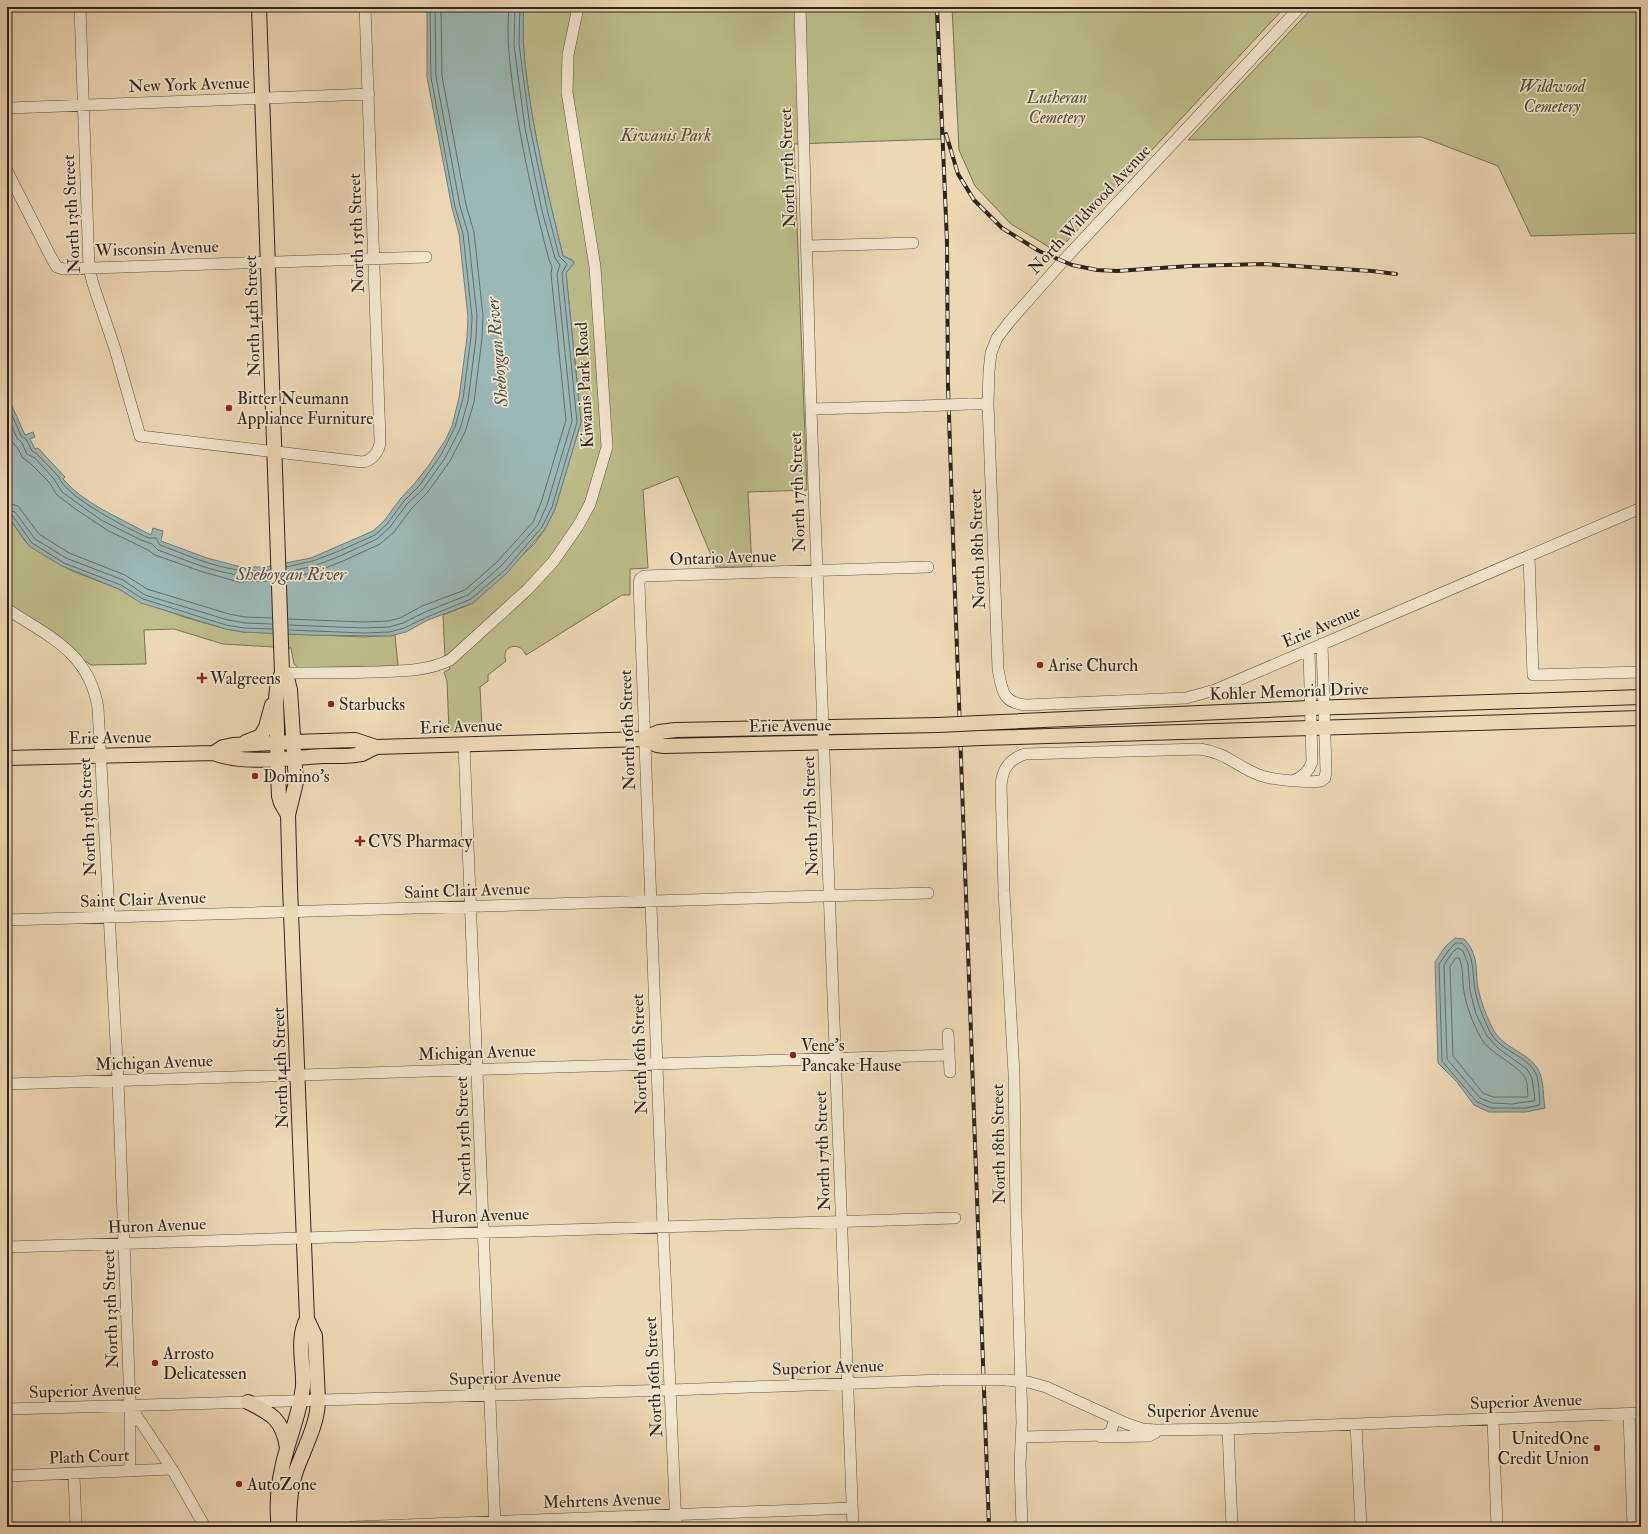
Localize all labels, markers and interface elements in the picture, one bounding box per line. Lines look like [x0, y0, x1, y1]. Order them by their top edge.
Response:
street label: New York Avenue [128, 72, 250, 97]
park label: Wildwood Cemetery [1519, 76, 1586, 117]
park label: Lutheran Cemetery [1026, 87, 1087, 128]
street label: North 17th Street [775, 107, 800, 228]
park label: Kiwanis Park [620, 125, 711, 146]
street label: North Wildwood Avenue [1024, 140, 1155, 279]
street label: North 13th Street [58, 154, 85, 274]
street label: North 15th Street [344, 172, 369, 293]
street label: Wisconsin Avenue [94, 236, 219, 261]
street label: North 14th Street [240, 254, 265, 377]
water label: Sheboygan River [481, 295, 514, 409]
street label: Kiwanis Park Road [571, 321, 598, 449]
place label: Bitter Neumann Appliance Furniture [236, 388, 373, 430]
marker: Bitter Neumann Appliance Furniture [224, 403, 234, 413]
street label: North 17th Street [785, 431, 810, 552]
street label: North 18th Street [965, 488, 990, 609]
street label: Ontario Avenue [669, 545, 777, 570]
water label: Sheboygan River [235, 563, 347, 586]
street label: Erie Avenue [1279, 601, 1363, 652]
place label: Arise Church [1047, 655, 1138, 676]
marker: Arise Church [1035, 660, 1045, 670]
place label: Walgreens [209, 668, 281, 689]
street label: North 16th Street [615, 669, 640, 791]
marker: Walgreens [197, 673, 207, 683]
street label: Kohler Memorial Drive [1209, 678, 1369, 705]
place label: Starbucks [339, 694, 405, 715]
marker: Starbucks [326, 699, 336, 709]
street label: Erie Avenue [748, 714, 832, 737]
street label: Erie Avenue [419, 715, 503, 738]
street label: Erie Avenue [68, 726, 152, 749]
street label: North 17th Street [798, 755, 823, 876]
street label: North 13th Street [74, 757, 101, 877]
place label: Domino's [263, 766, 330, 787]
marker: Domino's [250, 771, 260, 781]
place label: CVS Pharmacy [368, 831, 473, 853]
marker: CVS Pharmacy [355, 836, 365, 846]
street label: Saint Clair Avenue [404, 878, 530, 903]
street label: Saint Clair Avenue [80, 887, 206, 912]
street label: North 16th Street [627, 993, 652, 1115]
street label: North 14th Street [268, 1006, 293, 1129]
place label: Vene's Pancake Hause [801, 1035, 901, 1076]
street label: Michigan Avenue [418, 1040, 536, 1065]
street label: Michigan Avenue [95, 1050, 213, 1075]
marker: Vene's Pancake Hause [788, 1050, 798, 1060]
street label: North 15th Street [451, 1075, 476, 1196]
street label: North 18th Street [987, 1083, 1010, 1204]
street label: North 17th Street [810, 1090, 835, 1211]
street label: Huron Avenue [430, 1203, 530, 1228]
street label: Huron Avenue [107, 1213, 207, 1238]
street label: North 13th Street [98, 1249, 123, 1369]
street label: North 16th Street [640, 1316, 667, 1438]
place label: Arrosto Delicatessen [162, 1343, 247, 1384]
street label: Superior Avenue [772, 1355, 884, 1381]
marker: Arrosto Delicatessen [150, 1358, 160, 1368]
street label: Superior Avenue [449, 1365, 561, 1391]
street label: Superior Avenue [29, 1378, 141, 1404]
street label: Superior Avenue [1470, 1389, 1582, 1415]
street label: Superior Avenue [1147, 1401, 1259, 1423]
place label: UnitedOne Credit Union [1497, 1428, 1589, 1469]
marker: UnitedOne Credit Union [1592, 1443, 1602, 1453]
street label: Plath Court [48, 1445, 130, 1468]
place label: AutoZone [246, 1474, 317, 1495]
marker: AutoZone [234, 1479, 244, 1489]
street label: Mehrtens Avenue [542, 1488, 662, 1513]

